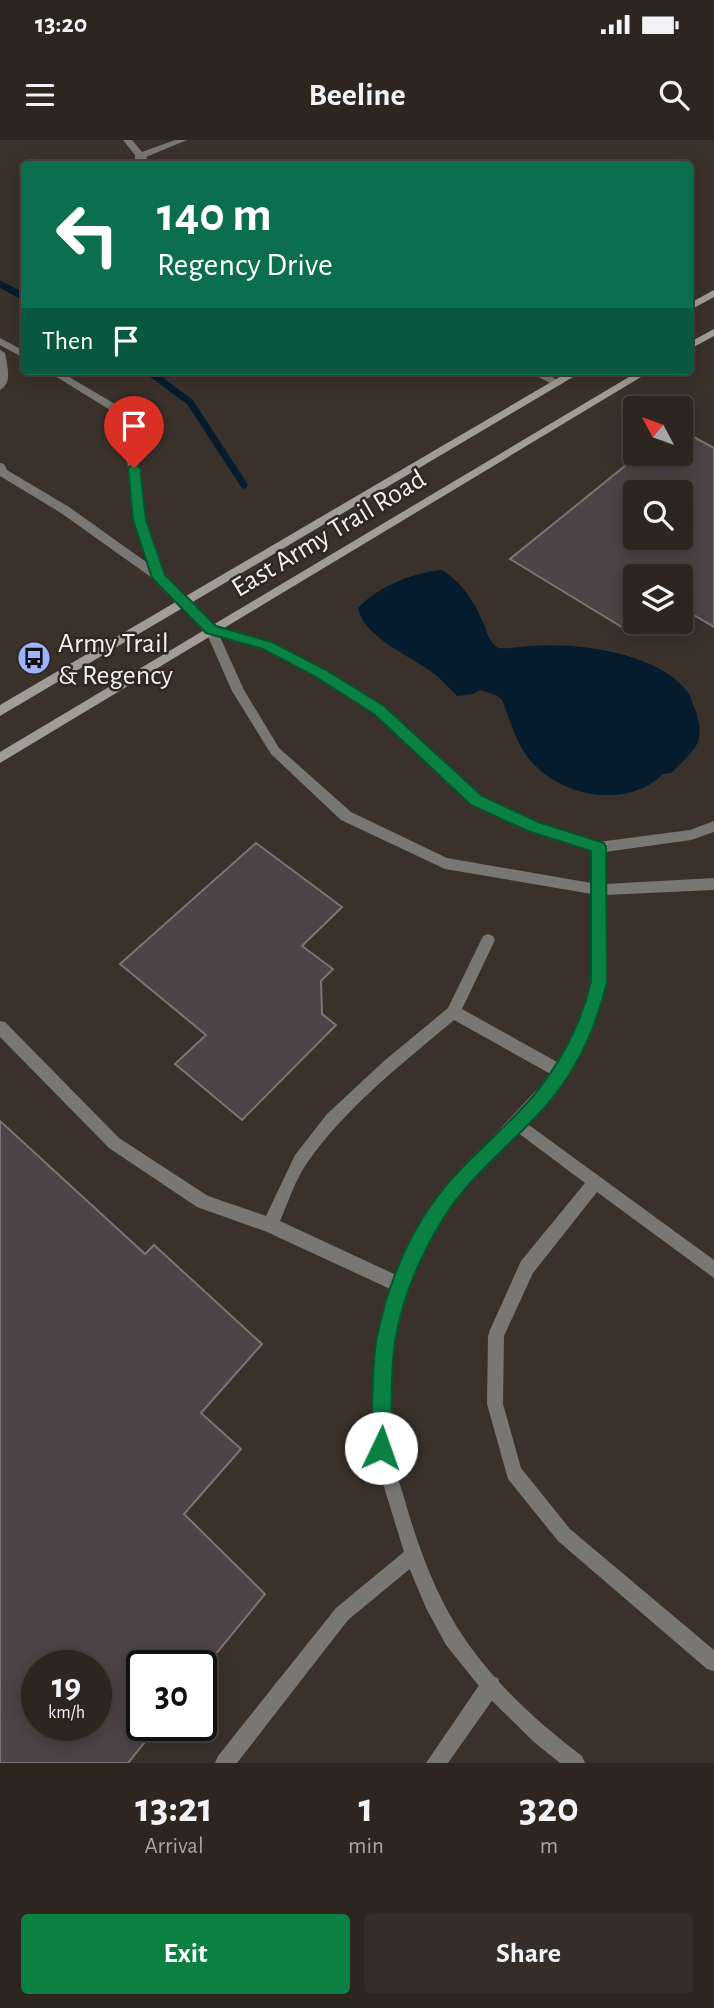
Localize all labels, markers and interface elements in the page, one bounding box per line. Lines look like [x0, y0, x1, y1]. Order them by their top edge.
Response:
text: 13:20 [35, 11, 87, 37]
icon: menu [21, 76, 59, 114]
icon: search [655, 76, 693, 114]
text: Beeline [308, 79, 406, 111]
icon: left [42, 189, 133, 280]
text: 140 m [157, 191, 272, 240]
text: Regency Drive [157, 249, 333, 281]
icon: arrive [107, 322, 145, 360]
text: Then [42, 328, 93, 354]
pin [104, 396, 164, 468]
north arrow [623, 396, 693, 466]
map controls [623, 396, 693, 634]
icon: arrive [115, 407, 153, 445]
street label: East Army Trail Road [227, 465, 431, 603]
button: search [623, 480, 693, 550]
button: layers [623, 564, 693, 634]
place label: Army Trail & Regency [58, 630, 173, 690]
bus stop icon: Army Trail & Regency [15, 639, 53, 677]
position arrow [344, 1411, 418, 1485]
speed limit sign: 30 [126, 1650, 217, 1741]
text: 19 [52, 1669, 81, 1704]
text: km/h [48, 1704, 85, 1722]
text: 13:21 [135, 1787, 213, 1829]
text: 1 [358, 1787, 374, 1829]
text: 320 [519, 1787, 579, 1829]
text: Arrival [144, 1835, 204, 1858]
text: min [348, 1835, 384, 1858]
text: m [540, 1835, 558, 1858]
button: Exit [21, 1914, 350, 1994]
button: Share [364, 1914, 693, 1994]

